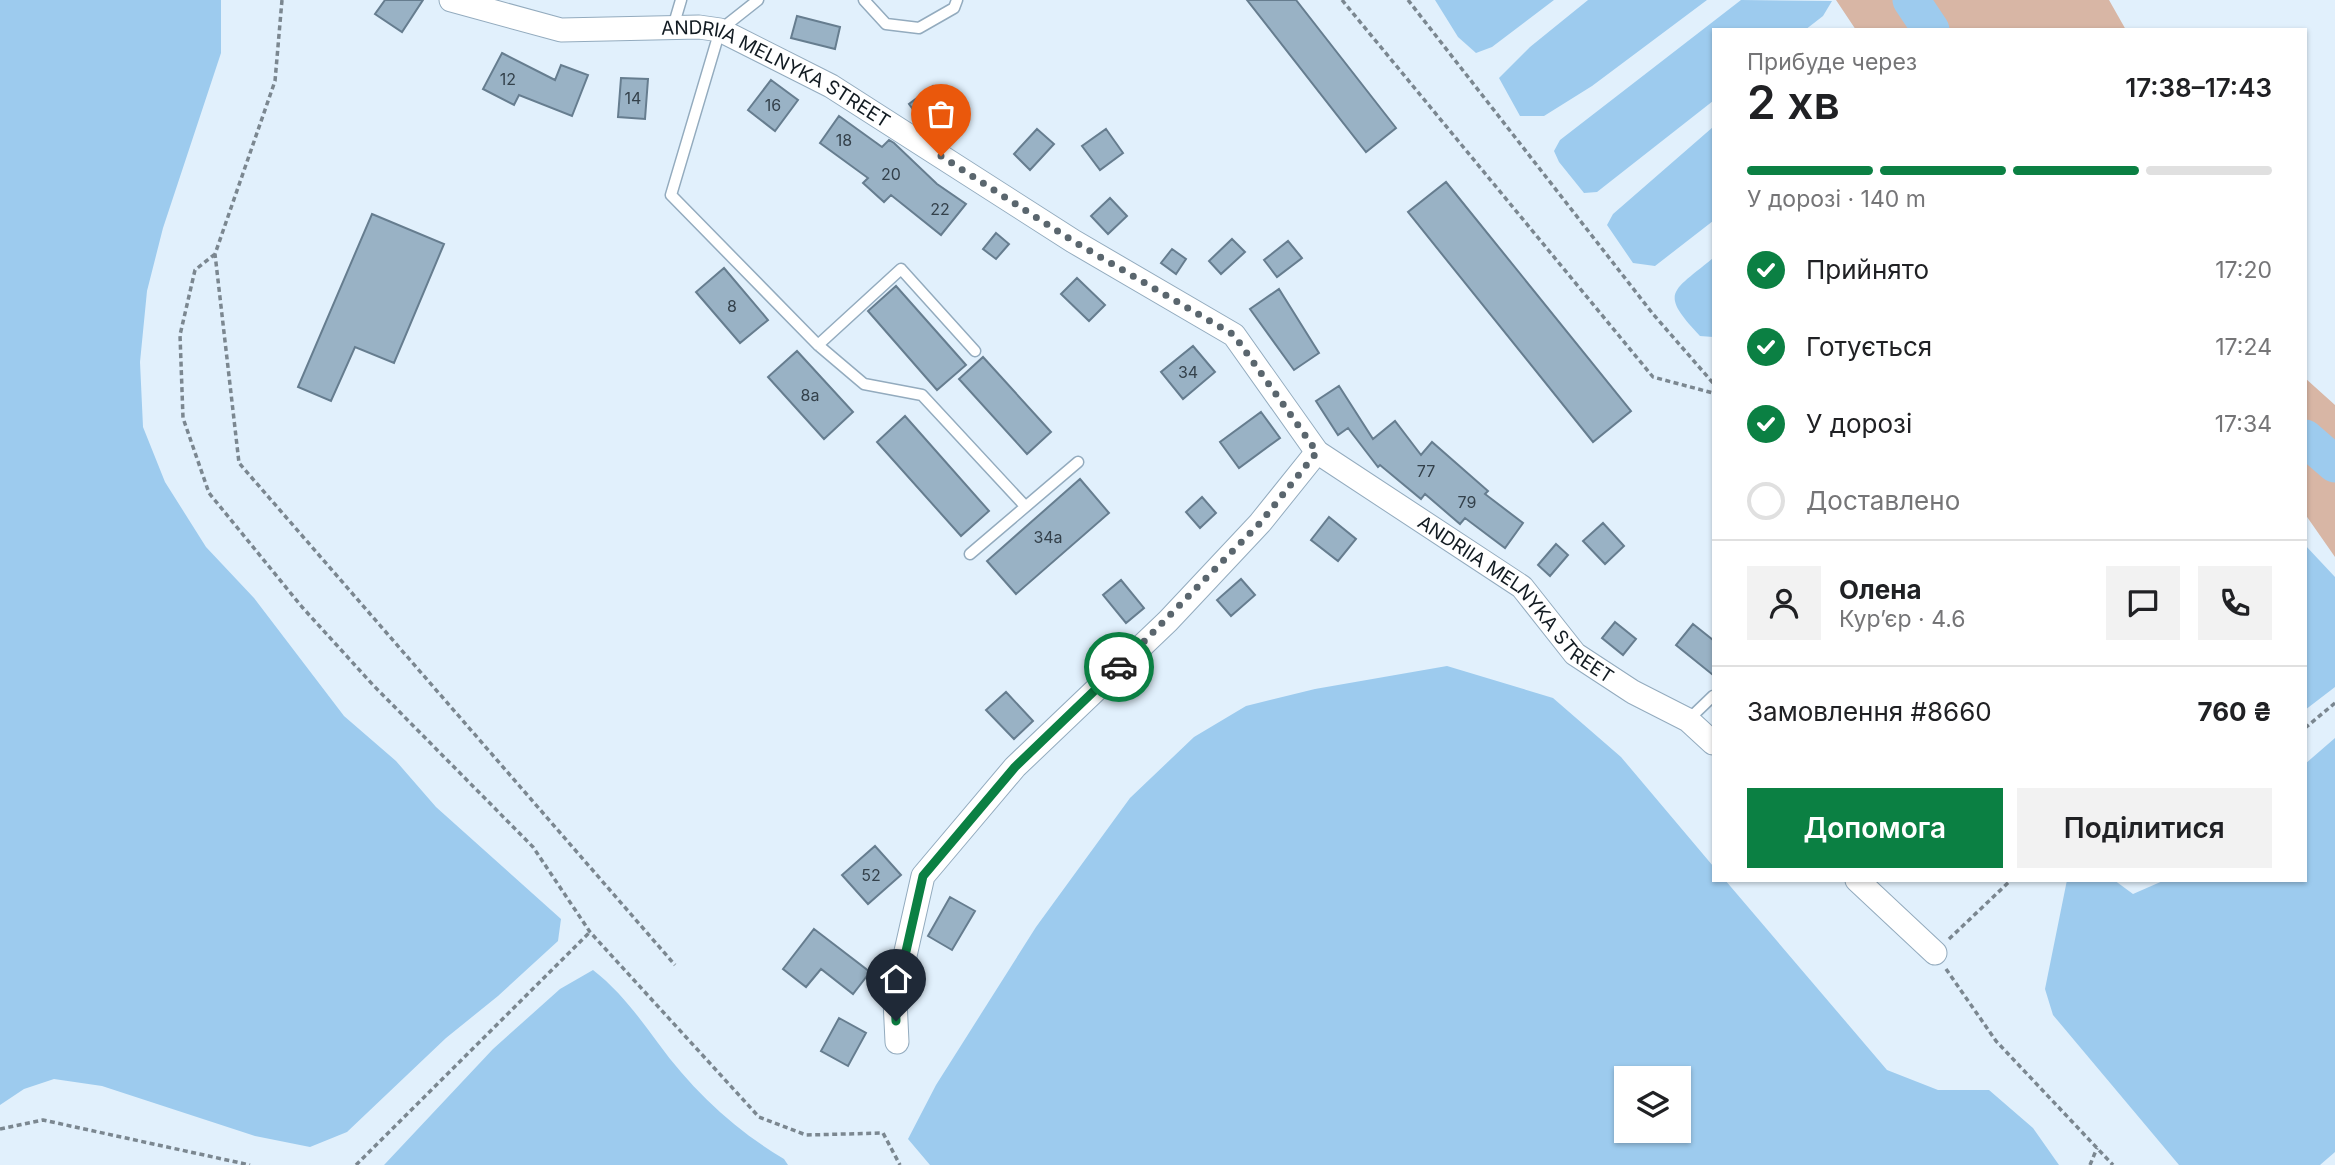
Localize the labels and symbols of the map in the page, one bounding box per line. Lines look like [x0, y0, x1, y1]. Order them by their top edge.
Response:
street label: ANDRIIA MELNYKA STREET [661, 15, 895, 132]
house number: 12 [500, 69, 516, 89]
pin [911, 84, 971, 156]
house number: 14 [625, 88, 641, 108]
house number: 16 [765, 95, 781, 115]
house number: 18 [836, 130, 852, 150]
house number: 20 [881, 164, 901, 184]
house number: 22 [930, 199, 950, 219]
house number: 8 [727, 296, 737, 316]
house number: 34 [1178, 362, 1198, 382]
house number: 8а [801, 385, 819, 405]
house number: 77 [1417, 461, 1435, 481]
house number: 79 [1458, 492, 1476, 512]
street label: ANDRIIA MELNYKA STREET [1414, 510, 1618, 688]
house number: 34а [1033, 527, 1063, 547]
courier [1084, 632, 1154, 702]
house number: 52 [861, 865, 881, 885]
pin [866, 949, 926, 1021]

